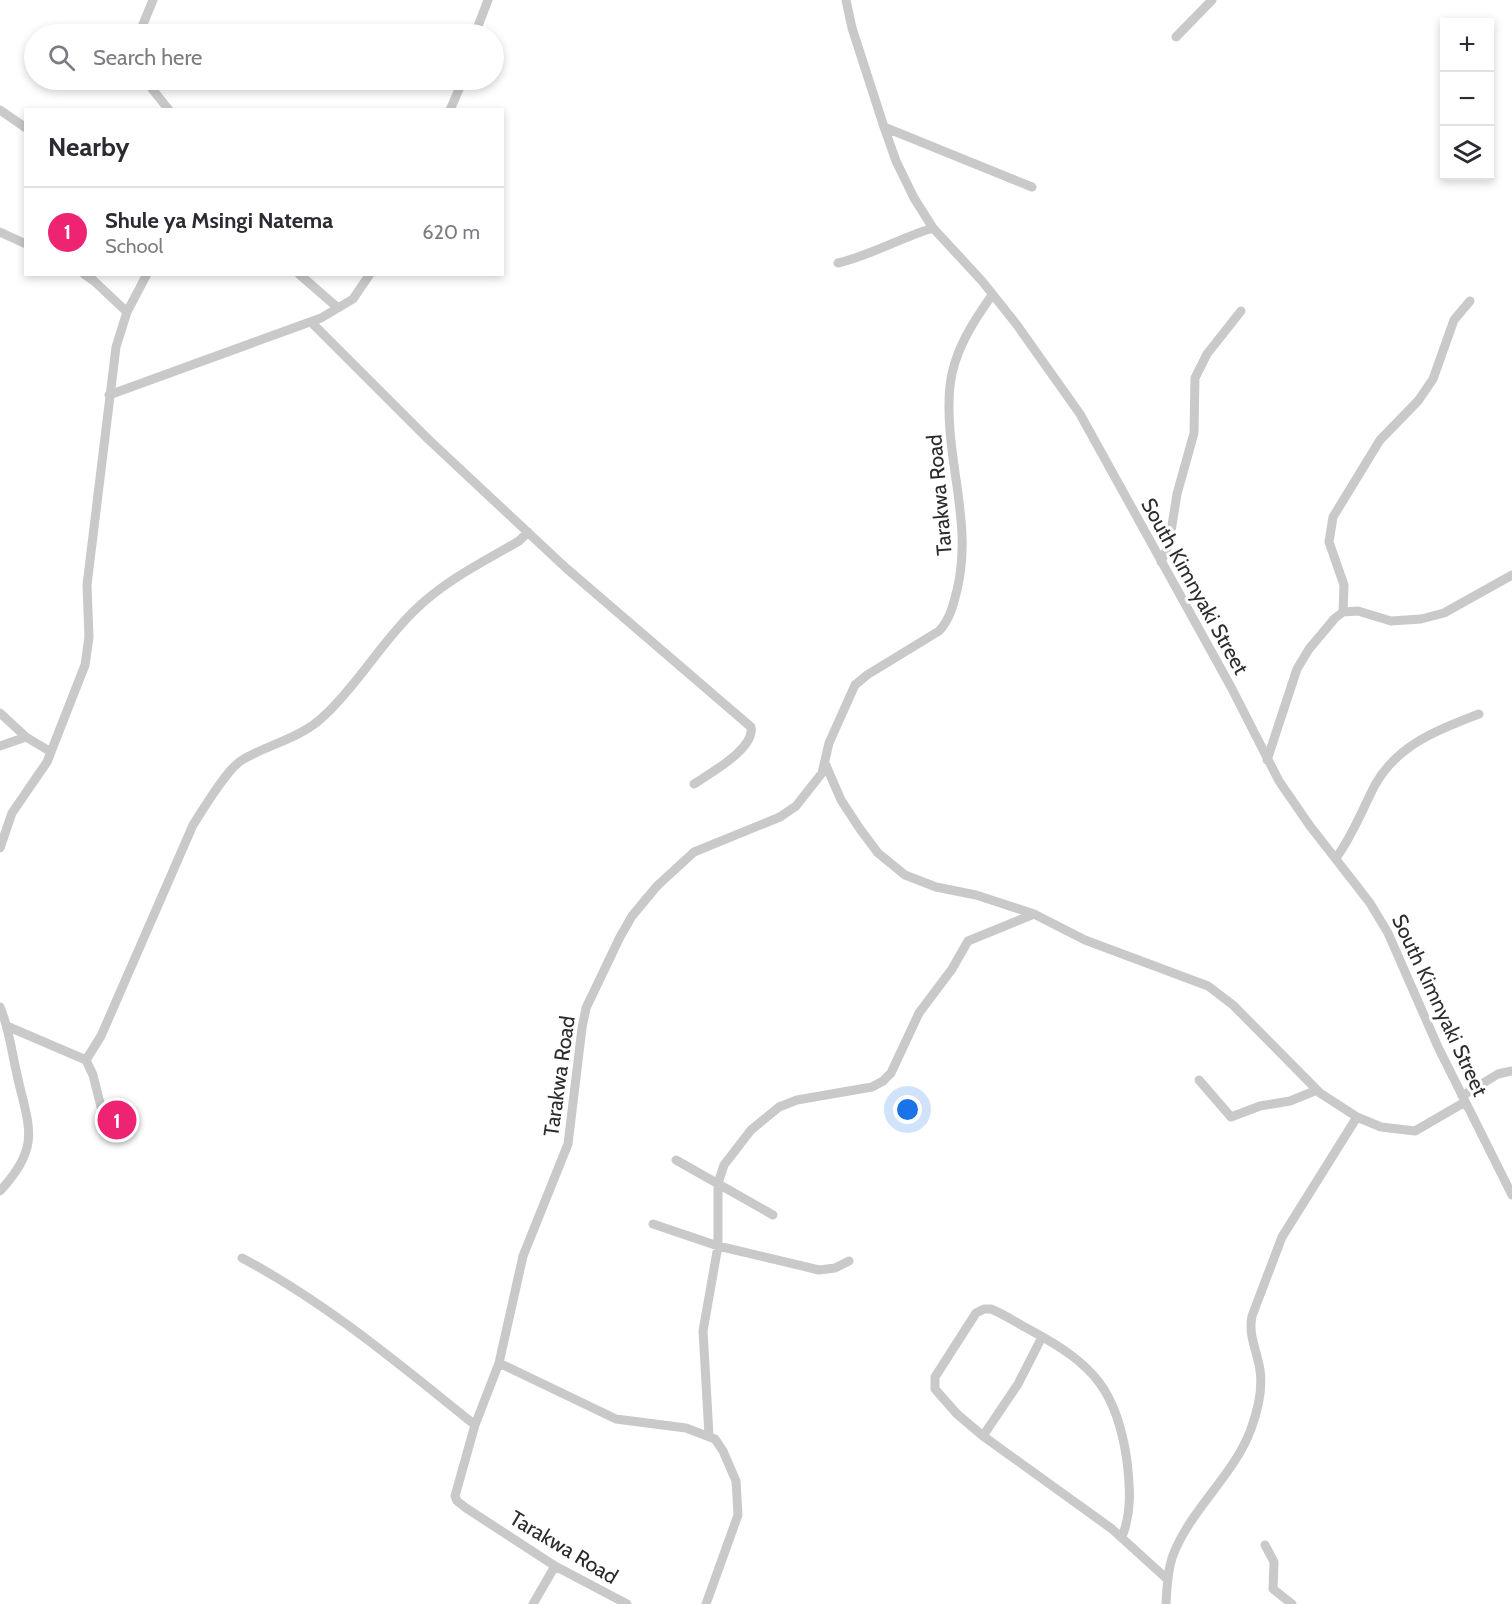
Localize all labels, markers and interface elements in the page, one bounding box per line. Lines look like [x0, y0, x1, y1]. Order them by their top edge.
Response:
map controls [1440, 18, 1494, 180]
button: + [1440, 18, 1494, 72]
search box [24, 24, 504, 90]
icon: search [45, 41, 78, 74]
text: Search here [93, 44, 202, 71]
button: − [1440, 72, 1494, 126]
button: layers [1440, 126, 1494, 180]
text: Nearby [48, 131, 129, 163]
text: Shule ya Msingi Natema [105, 207, 333, 234]
text: 1 [64, 220, 71, 244]
text: 620 m [422, 220, 480, 244]
text: School [105, 234, 163, 258]
street label: Tarakwa Road [921, 433, 957, 557]
street label: South Kimnyaki Street [1136, 493, 1254, 679]
street label: South Kimnyaki Street [1387, 910, 1493, 1100]
street label: Tarakwa Road [538, 1014, 580, 1138]
your location [893, 1095, 922, 1124]
pin: 1 [98, 1098, 136, 1142]
street label: Tarakwa Road [506, 1505, 622, 1589]

